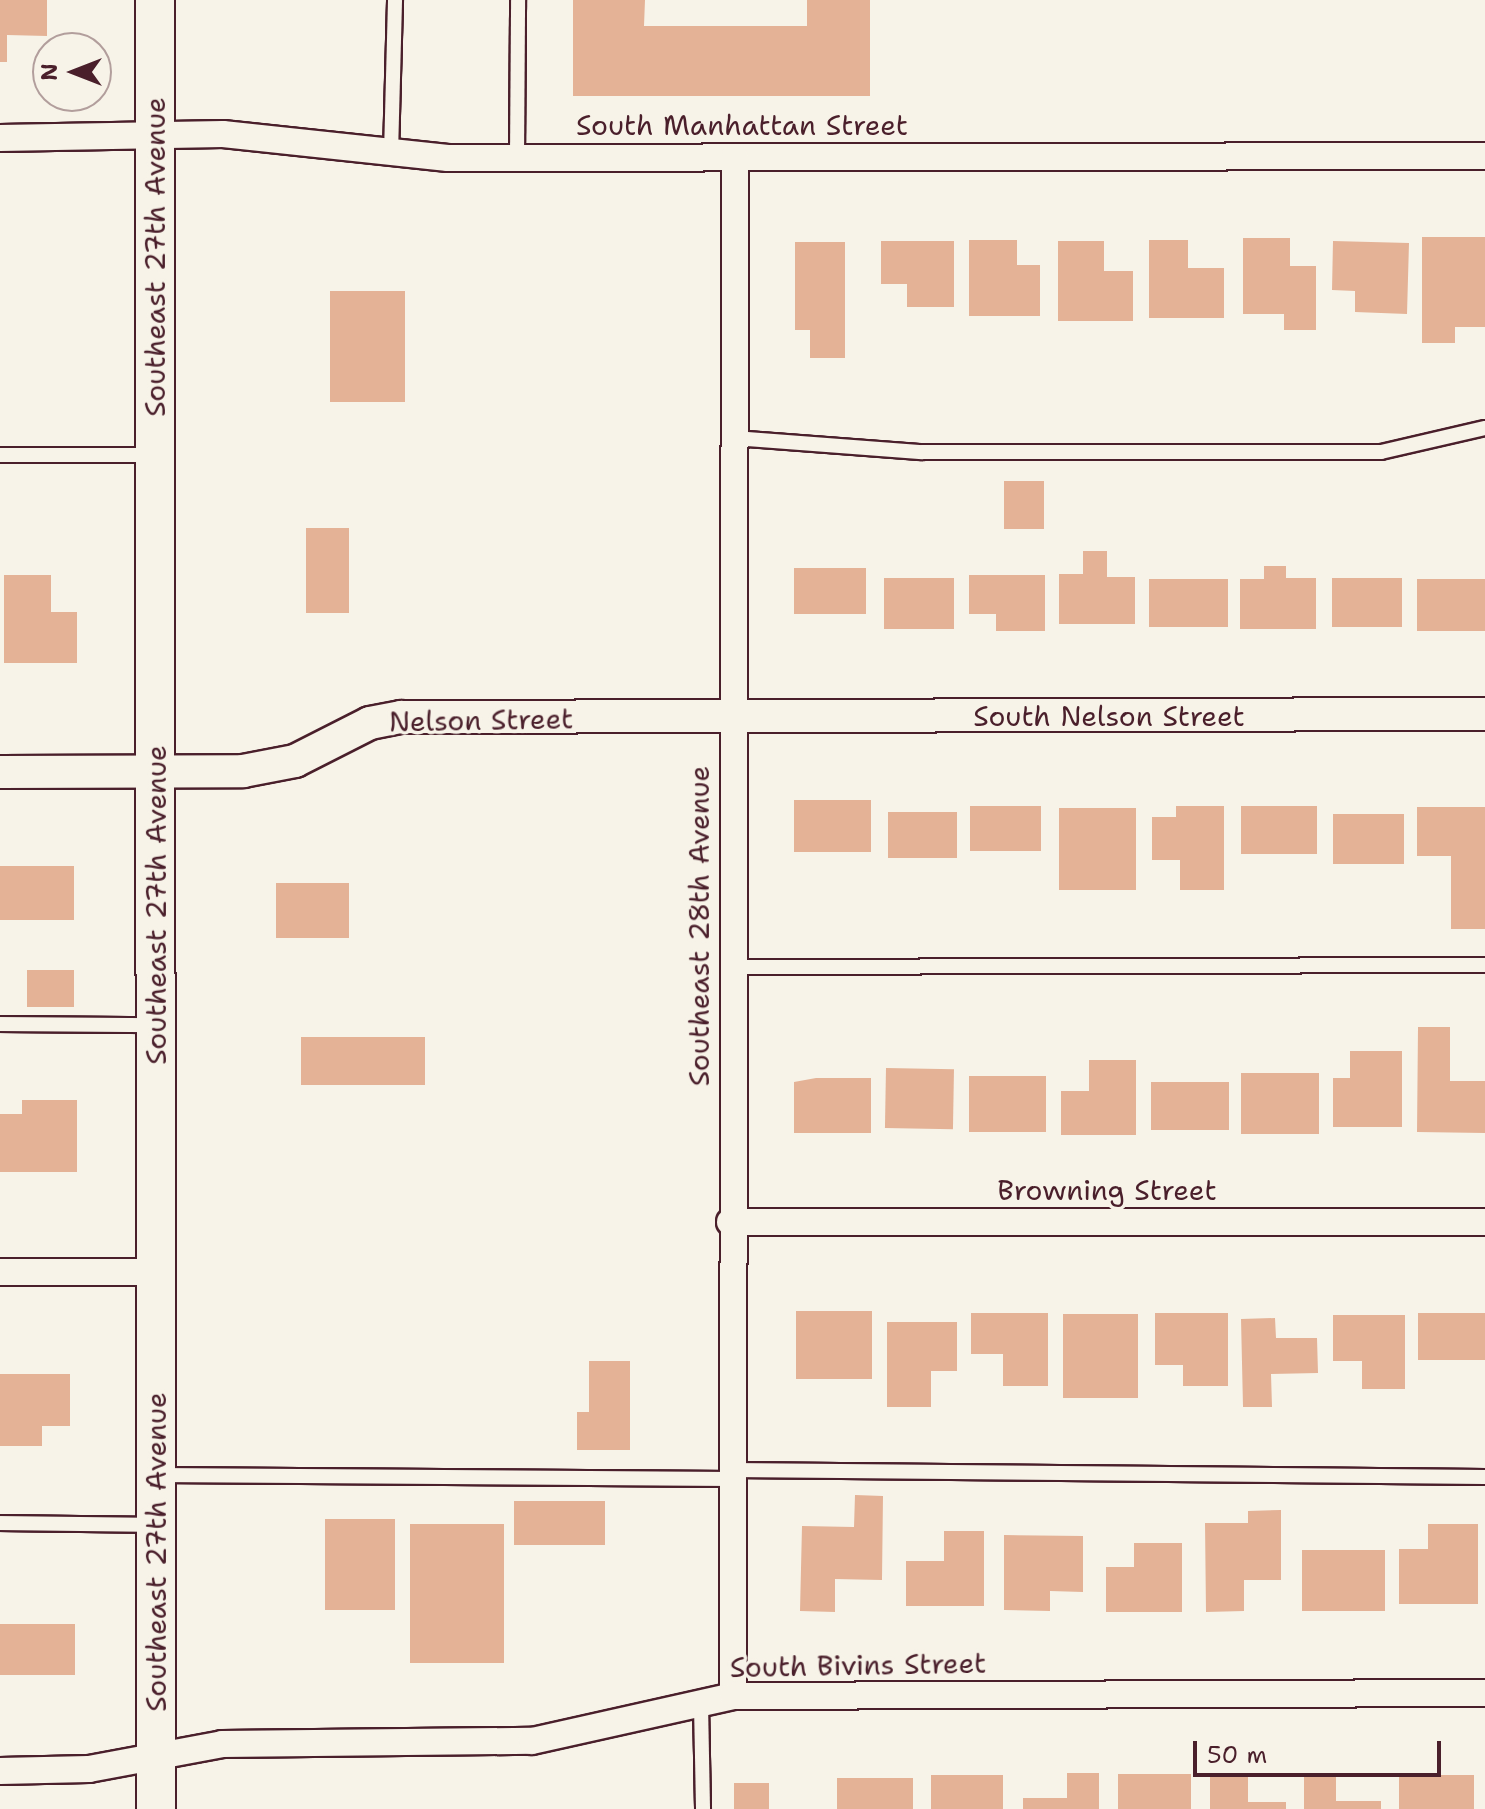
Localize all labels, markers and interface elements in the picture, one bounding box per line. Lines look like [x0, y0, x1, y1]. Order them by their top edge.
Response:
north arrow [32, 32, 112, 112]
text: N [35, 63, 64, 81]
street label: Southeast 27th Avenue [138, 97, 172, 417]
street label: South Manhattan Street [576, 108, 908, 142]
street label: South Nelson Street [973, 699, 1245, 733]
street label: Nelson Street [389, 702, 573, 738]
street label: Southeast 27th Avenue [139, 745, 173, 1065]
street label: Southeast 28th Avenue [682, 766, 716, 1086]
street label: Browning Street [997, 1173, 1217, 1207]
street label: Southeast 27th Avenue [139, 1392, 173, 1712]
street label: South Bivins Street [729, 1646, 987, 1684]
scale bar [1197, 1725, 1445, 1775]
text: 50 m [1207, 1739, 1267, 1771]

